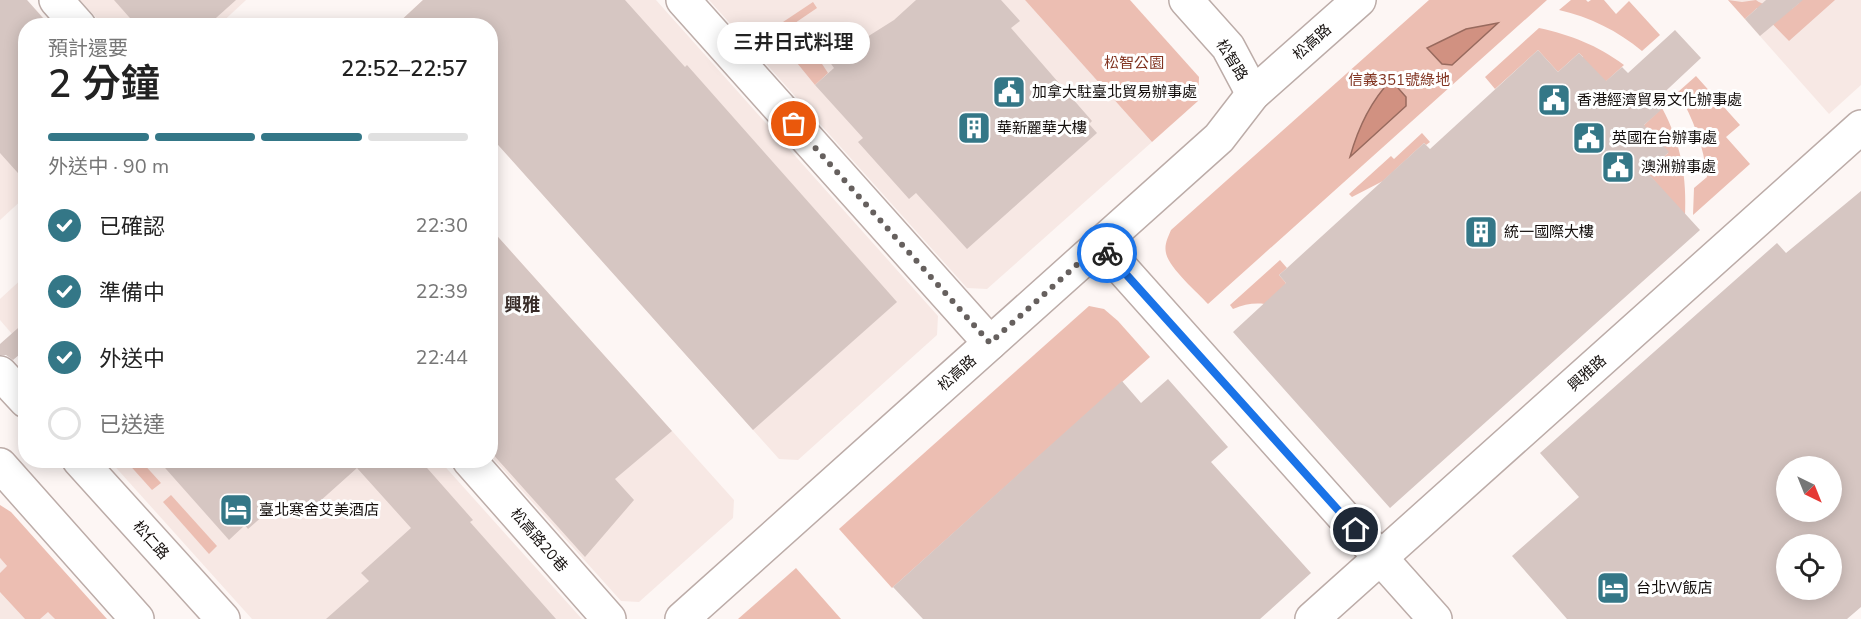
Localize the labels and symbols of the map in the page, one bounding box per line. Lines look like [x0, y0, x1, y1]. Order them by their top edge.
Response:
street label: 松高路 [1289, 20, 1335, 64]
callout: 三井日式料理 [718, 22, 870, 64]
street label: 松智路 [1212, 36, 1252, 84]
park label: 松智公園 [1104, 53, 1164, 73]
park label: 信義351號綠地 [1348, 70, 1450, 90]
public building icon: 加拿大駐臺北貿易辦事處 [991, 74, 1027, 110]
place label: 加拿大駐臺北貿易辦事處 [1032, 82, 1197, 102]
public building icon: 香港經濟貿易文化辦事處 [1536, 82, 1572, 118]
place label: 香港經濟貿易文化辦事處 [1577, 90, 1742, 110]
pin [768, 98, 819, 149]
building icon: 華新麗華大樓 [956, 110, 992, 146]
place label: 華新麗華大樓 [997, 118, 1087, 138]
public building icon: 英國在台辦事處 [1571, 120, 1607, 156]
place label: 英國在台辦事處 [1612, 128, 1717, 148]
public building icon: 澳洲辦事處 [1600, 149, 1636, 185]
place label: 澳洲辦事處 [1641, 157, 1716, 177]
building icon: 統一國際大樓 [1463, 214, 1499, 250]
place label: 統一國際大樓 [1504, 222, 1594, 242]
courier [1077, 223, 1137, 283]
district label: 興雅 [504, 293, 540, 317]
street label: 松高路 [934, 351, 980, 395]
street label: 興雅路 [1564, 351, 1610, 395]
north arrow [1776, 456, 1842, 522]
hotel icon: 臺北寒舍艾美酒店 [218, 492, 254, 528]
place label: 臺北寒舍艾美酒店 [259, 500, 379, 520]
street label: 松高路20巷 [506, 504, 572, 576]
pin [1330, 504, 1381, 555]
street label: 松仁路 [129, 517, 173, 563]
hotel icon: 台北W飯店 [1595, 570, 1631, 606]
place label: 台北W飯店 [1636, 578, 1713, 598]

